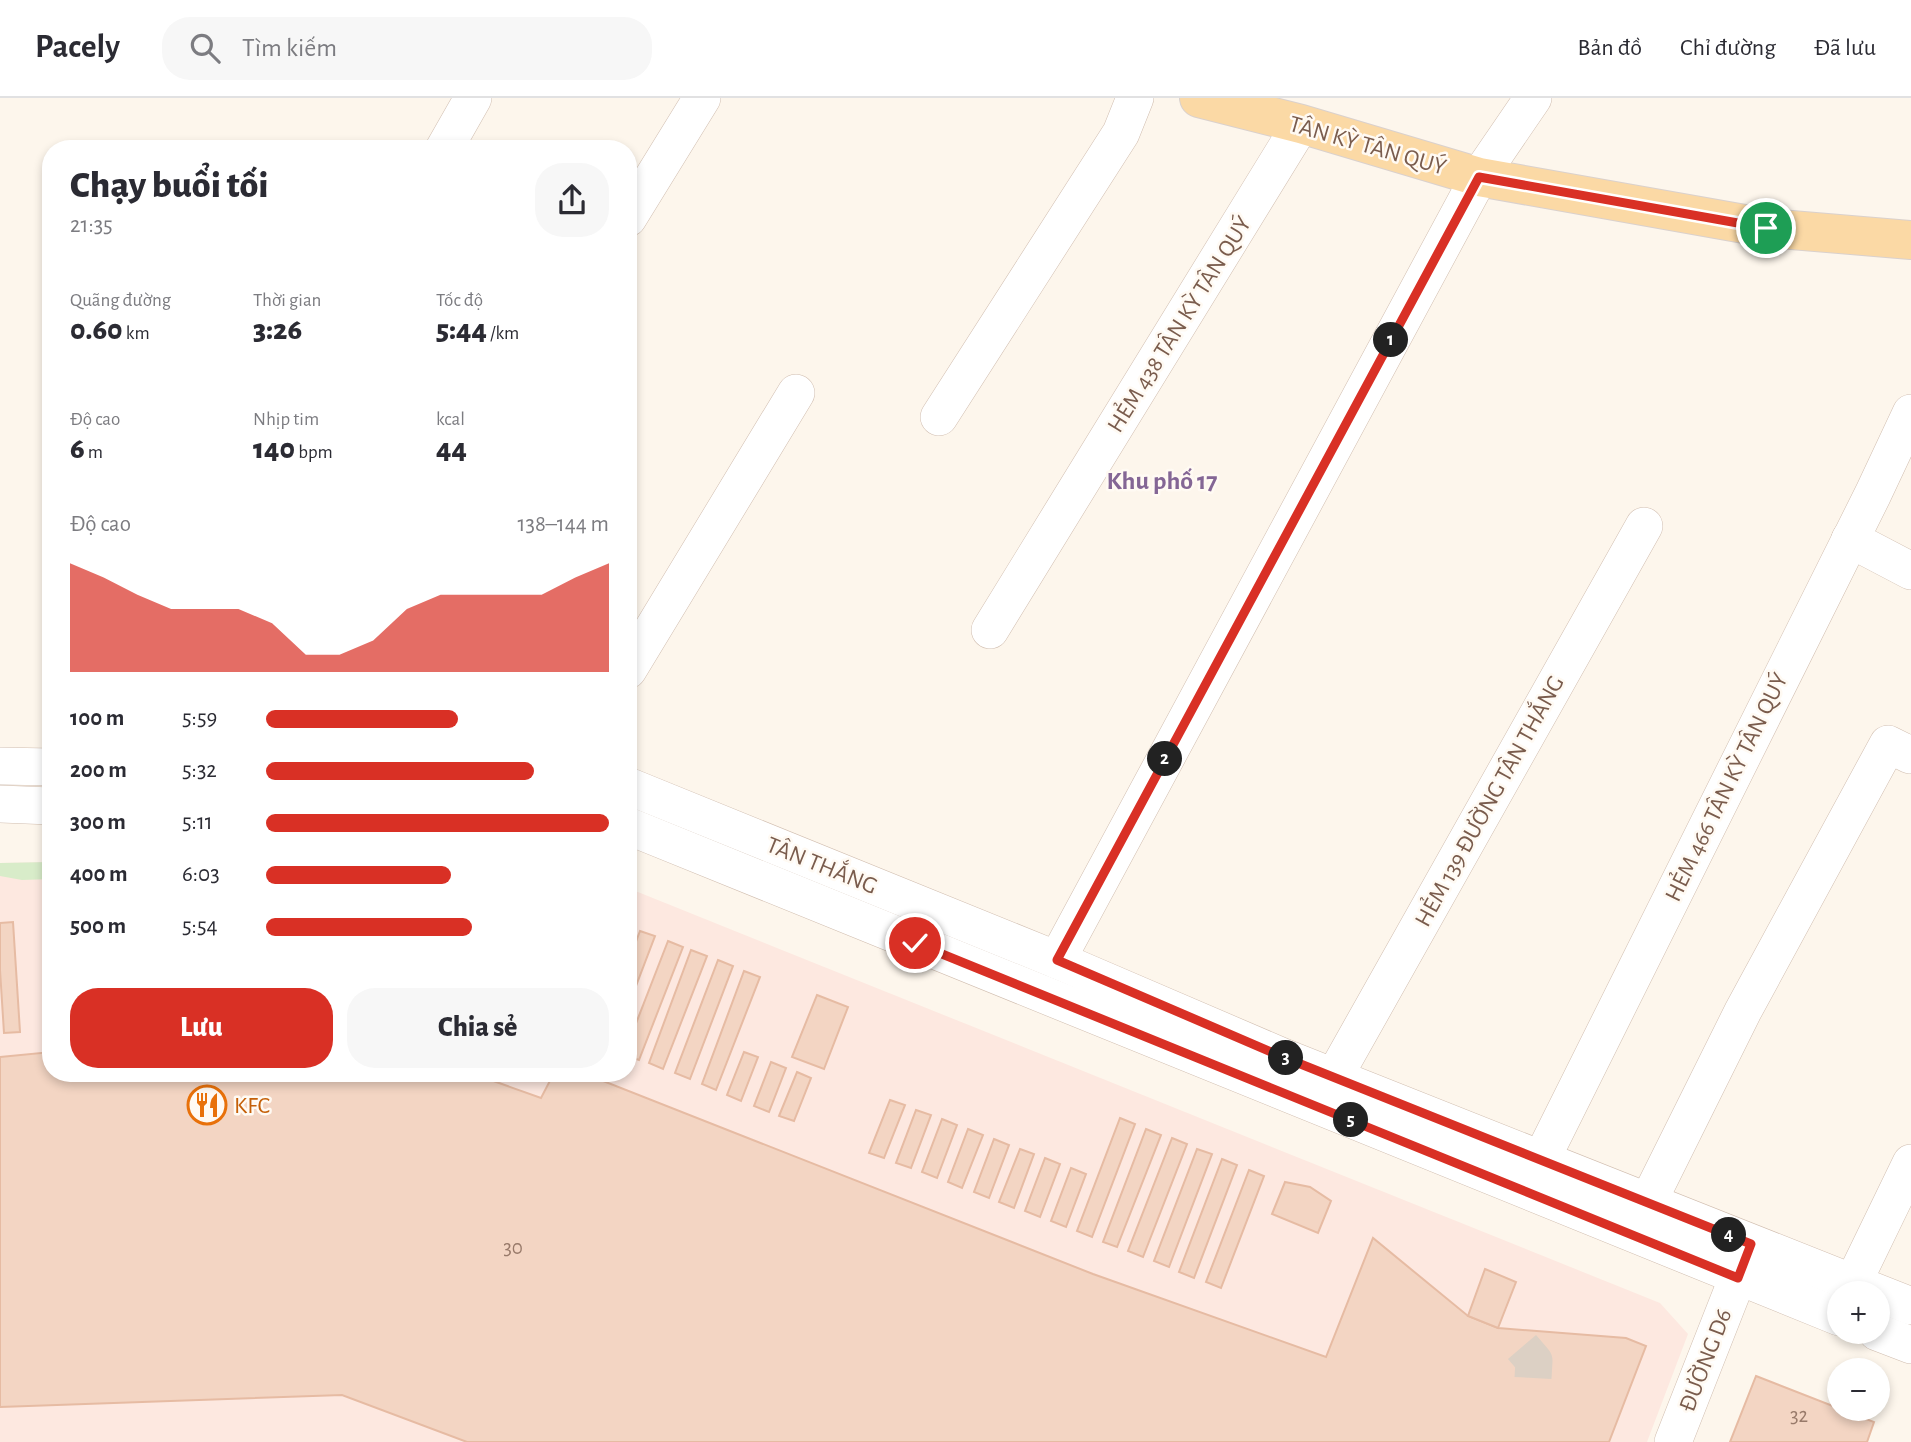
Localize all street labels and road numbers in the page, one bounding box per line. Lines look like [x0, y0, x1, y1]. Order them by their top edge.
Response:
street label: TÂN KỲ TÂN QUÝ [1286, 110, 1450, 180]
street label: HẺM 438 TÂN KỲ TÂN QUÝ [1102, 211, 1256, 437]
street label: HẺM 466 TÂN KỲ TÂN QUÝ [1659, 668, 1793, 906]
street label: HẺM 139 ĐƯỜNG TÂN THẮNG [1407, 670, 1569, 931]
street label: TÂN THẮNG [763, 829, 882, 899]
street label: ĐƯỜNG D6 [1673, 1305, 1737, 1415]

